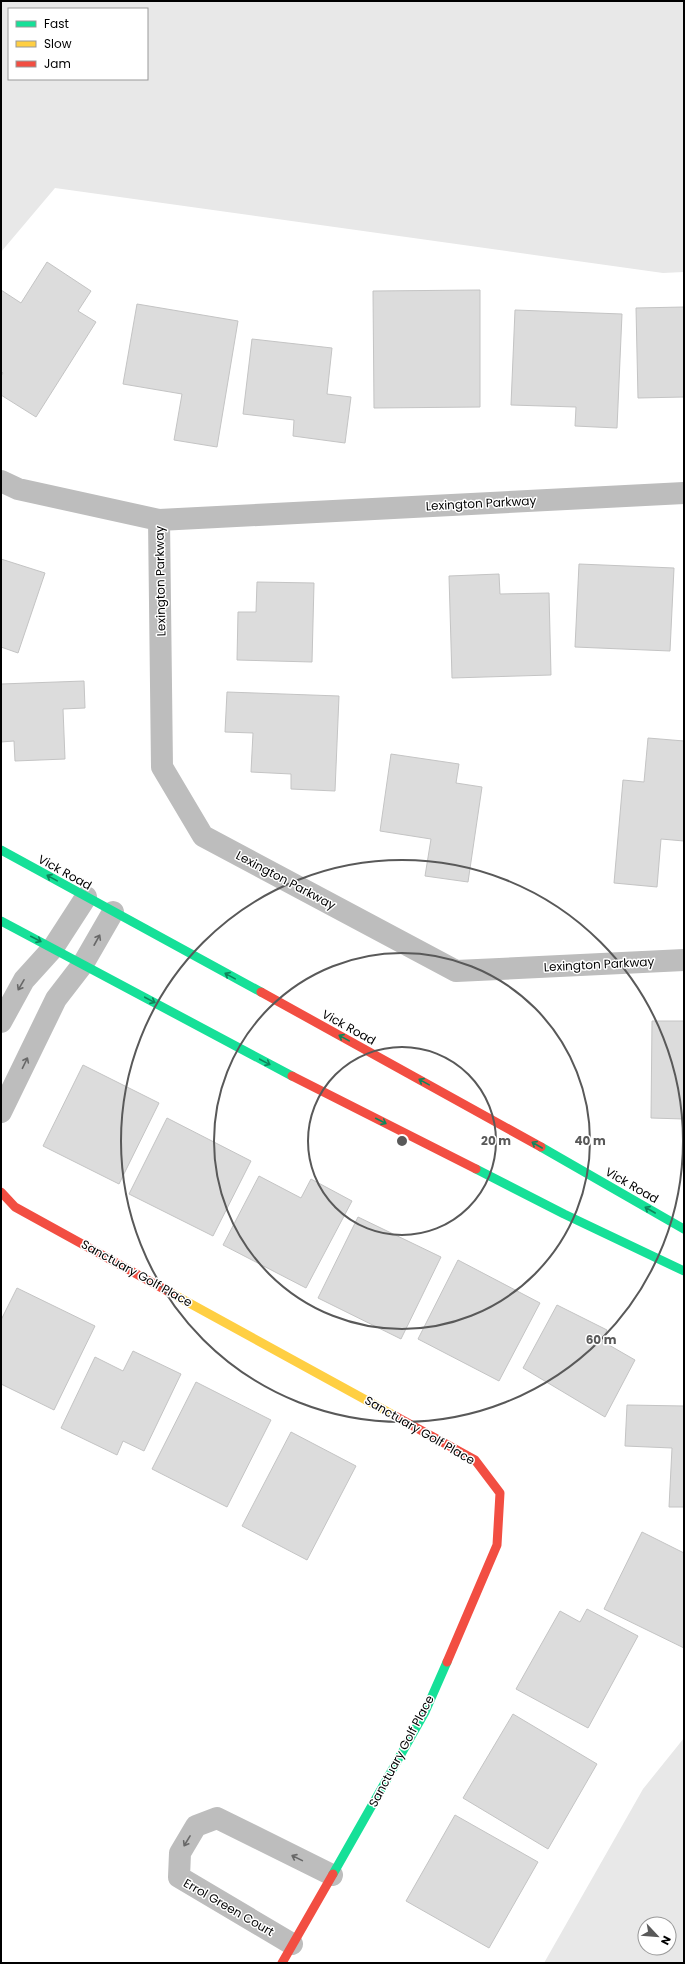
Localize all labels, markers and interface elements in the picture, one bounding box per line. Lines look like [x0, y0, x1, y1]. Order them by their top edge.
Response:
legend [8, 8, 148, 80]
text: Fast [44, 15, 69, 32]
text: Slow [44, 35, 72, 52]
text: Jam [44, 55, 71, 72]
street label: Lexington Parkway [425, 492, 537, 514]
street label: Lexington Parkway [151, 525, 169, 636]
street label: Lexington Parkway [233, 847, 339, 914]
street label: Vick Road [35, 850, 95, 894]
one-way arrow [46, 874, 58, 882]
one-way arrow [94, 934, 102, 946]
one-way arrow [29, 936, 41, 943]
street label: Lexington Parkway [543, 953, 655, 975]
one-way arrow [225, 971, 237, 979]
one-way arrow [17, 979, 25, 991]
one-way arrow [144, 997, 156, 1005]
street label: Vick Road [319, 1005, 379, 1049]
one-way arrow [339, 1034, 351, 1042]
one-way arrow [22, 1057, 29, 1069]
one-way arrow [259, 1058, 271, 1066]
one-way arrow [418, 1077, 430, 1085]
one-way arrow [374, 1118, 386, 1125]
text: 20 m [481, 1132, 511, 1149]
text: 40 m [574, 1132, 606, 1149]
centre of rings [395, 1134, 409, 1148]
one-way arrow [531, 1141, 543, 1149]
street label: Vick Road [602, 1163, 662, 1207]
one-way arrow [644, 1205, 656, 1213]
street label: Sanctuary Golf Place [78, 1235, 196, 1311]
text: 60 m [586, 1331, 617, 1348]
street label: Sanctuary Golf Place [362, 1391, 478, 1469]
street label: Sanctuary Golf Place [364, 1692, 438, 1810]
one-way arrow [183, 1835, 191, 1846]
one-way arrow [292, 1854, 304, 1861]
street label: Errol Green Court [181, 1874, 277, 1940]
north arrow [637, 1916, 677, 1956]
text: N [657, 1933, 675, 1948]

